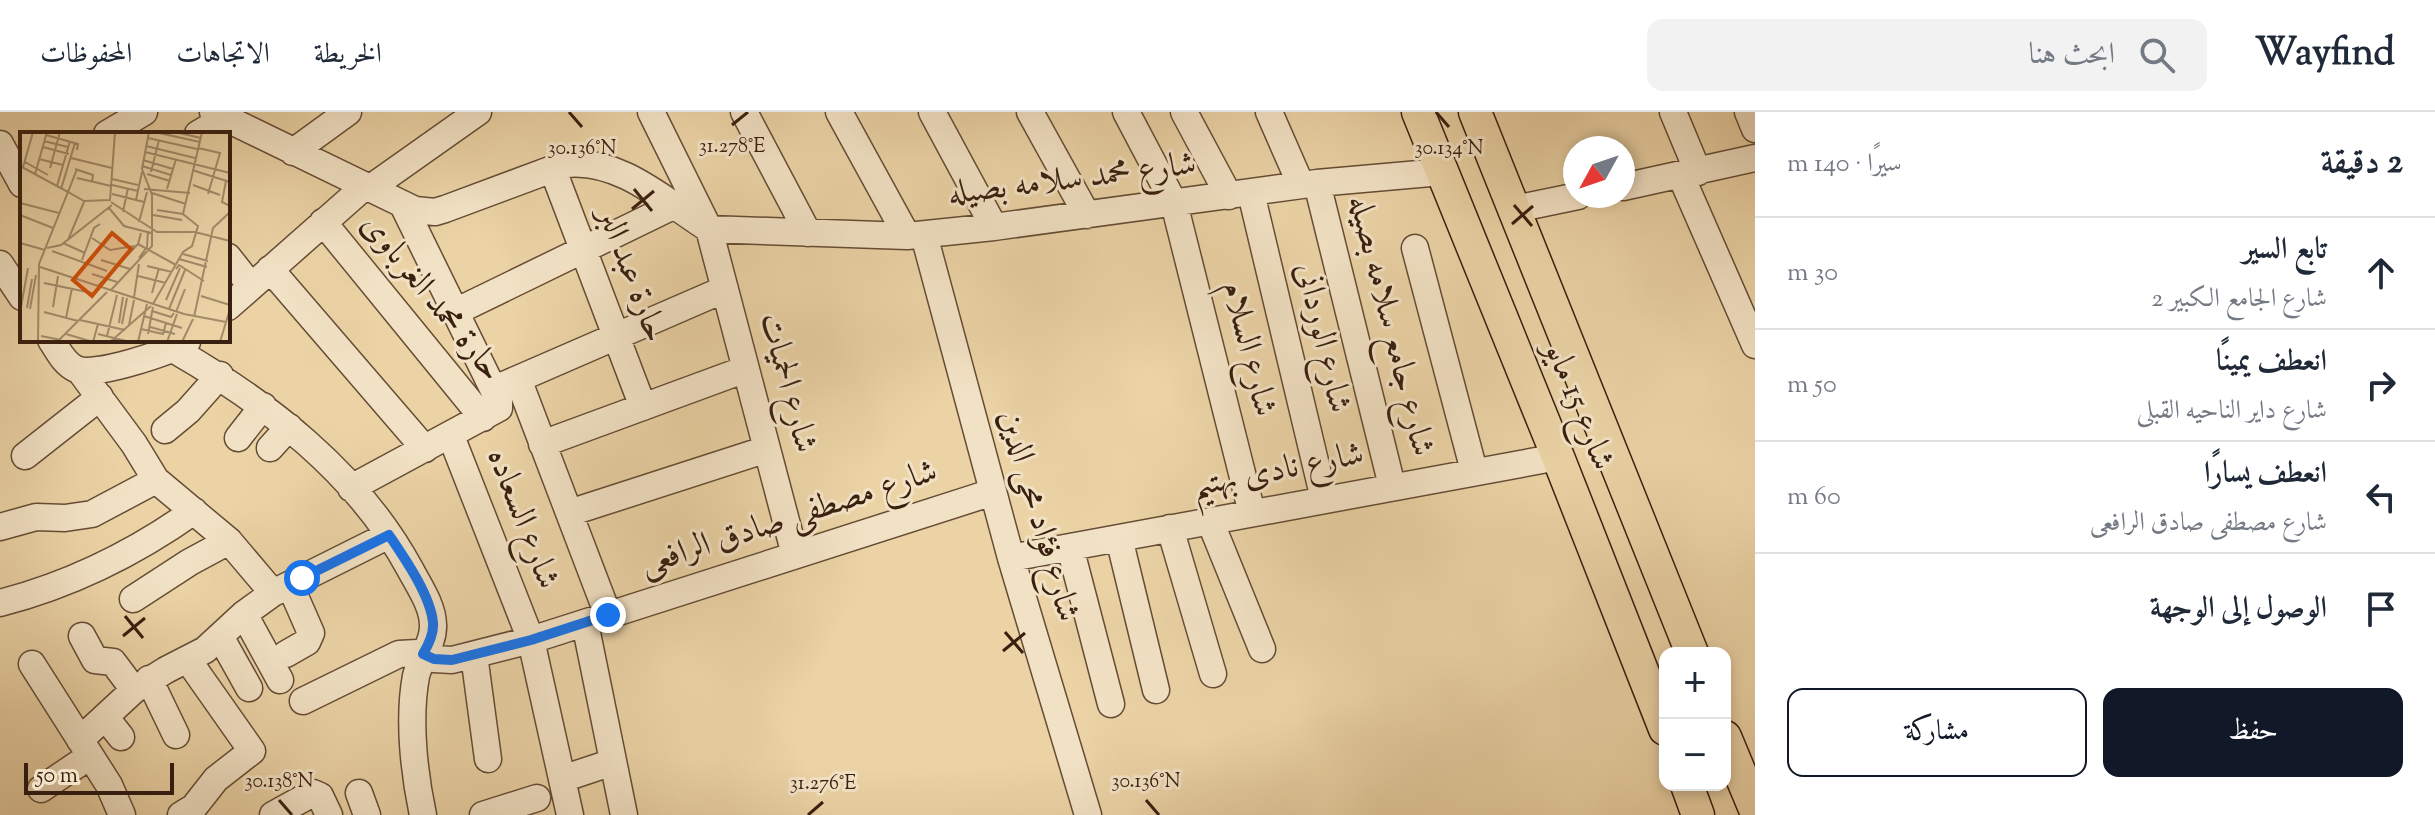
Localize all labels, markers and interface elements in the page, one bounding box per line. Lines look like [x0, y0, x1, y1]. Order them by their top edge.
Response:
search box [1647, 19, 2207, 91]
text: Wayfind [2255, 28, 2395, 82]
icon: search [2135, 33, 2179, 77]
text: ابحث هنا [2029, 34, 2115, 77]
text: المحفوظات [40, 35, 132, 75]
text: الاتجاهات [176, 35, 270, 75]
text: الخريطة [314, 35, 382, 75]
inset map [20, 132, 230, 342]
text: 31.278°E [699, 133, 765, 162]
text: 30.136°N [548, 135, 616, 164]
text: 30.134°N [1415, 135, 1483, 164]
north arrow [1563, 136, 1635, 208]
text: 2 دقيقة [2320, 139, 2403, 188]
street label: شارع محمد سلامه بصيله [945, 140, 1199, 221]
text: سيرًا · 140 m [1787, 146, 1902, 183]
street label: شارع جامع سلامه بصيله [1331, 190, 1446, 462]
street label: حارة عبد البر [582, 197, 679, 350]
street label: حارة محمد الغرباوى [348, 203, 514, 393]
text: تابع السير [2242, 229, 2327, 272]
icon: ahead [2359, 251, 2403, 295]
text: 30 m [1787, 255, 1838, 292]
street label: شارع الوردانى [1280, 258, 1363, 418]
street label: شارع السلام [1206, 276, 1288, 422]
text: شارع الجامع الكبير 2 [2151, 281, 2327, 318]
street label: شارع الحميات [744, 307, 829, 459]
street label: شارع 15 مايو [1528, 331, 1626, 479]
text: انعطف يمينًا [2216, 341, 2327, 384]
icon: right [2359, 363, 2403, 407]
text: 50 m [1787, 367, 1837, 404]
text: شارع داير الناحيه القبلى [2136, 393, 2327, 430]
street label: شارع فؤاد محى الدين [983, 404, 1092, 628]
street label: شارع نادى بهتيم [1188, 430, 1369, 518]
street label: شارع السعاده [472, 442, 571, 597]
street label: شارع مصطفى صادق الرافعى [634, 448, 944, 591]
text: انعطف يسارًا [2204, 453, 2327, 496]
icon: left [2359, 475, 2403, 519]
text: 60 m [1787, 479, 1841, 516]
text: شارع مصطفى صادق الرافعى [2090, 505, 2327, 542]
route start [284, 560, 320, 596]
icon: arrive [2359, 587, 2403, 631]
text: الوصول إلى الوجهة [2150, 588, 2327, 631]
route end [590, 597, 626, 633]
map controls [1659, 647, 1731, 791]
button: + [1659, 647, 1731, 719]
button: مشاركة [1787, 688, 2087, 777]
button: حفظ [2103, 688, 2403, 777]
button: − [1659, 719, 1731, 791]
scale bar [24, 759, 174, 795]
text: 50 m [36, 761, 78, 793]
text: 30.138°N [245, 768, 314, 797]
text: 30.136°N [1112, 768, 1180, 797]
text: 31.276°E [790, 770, 856, 799]

